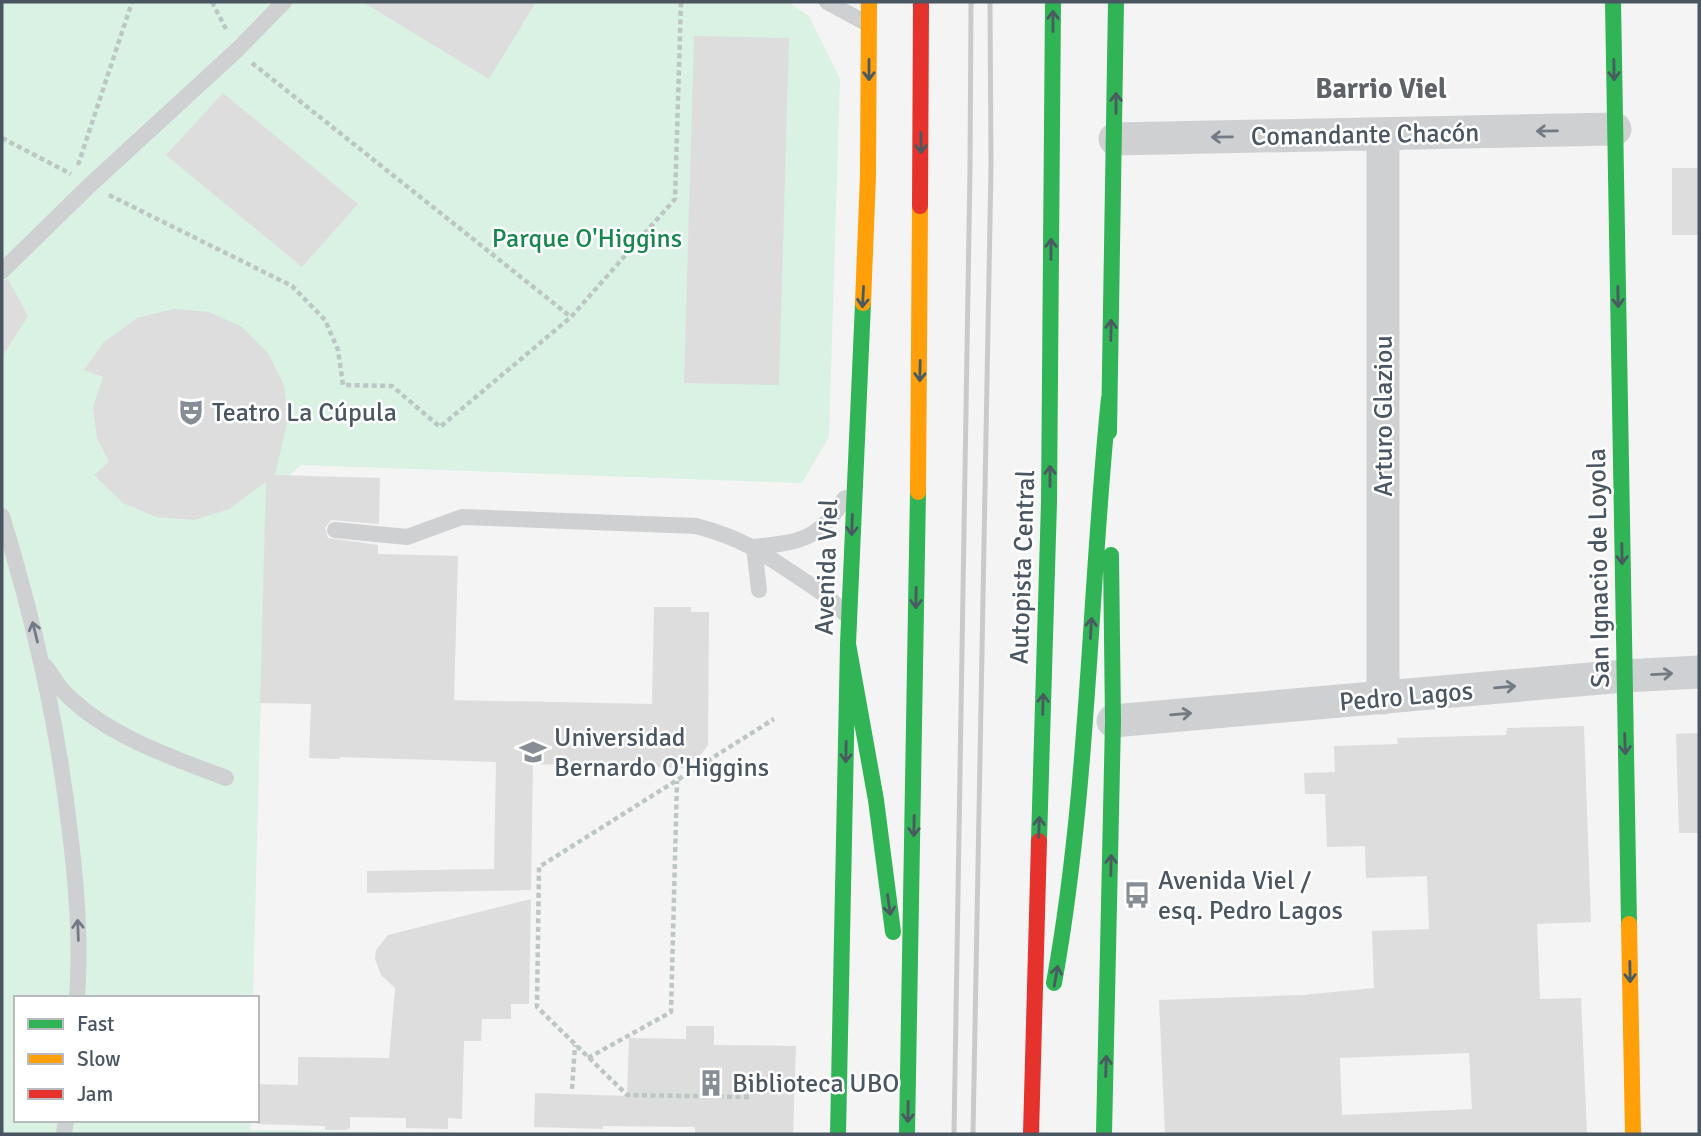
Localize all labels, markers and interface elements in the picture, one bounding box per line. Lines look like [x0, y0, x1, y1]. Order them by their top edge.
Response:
one-way arrow [1046, 10, 1059, 33]
one-way arrow [862, 58, 876, 81]
one-way arrow [1607, 58, 1621, 81]
district label: Barrio Viel [1315, 72, 1447, 106]
one-way arrow [1109, 91, 1122, 114]
street label: Comandante Chacón [1250, 117, 1480, 153]
one-way arrow [1536, 124, 1559, 137]
one-way arrow [1210, 130, 1233, 143]
one-way arrow [914, 132, 928, 155]
park label: Parque O'Higgins [492, 223, 682, 255]
one-way arrow [1044, 237, 1058, 260]
one-way arrow [857, 286, 870, 309]
one-way arrow [1611, 286, 1625, 309]
one-way arrow [1104, 319, 1117, 342]
street label: Arturo Glaziou [1368, 335, 1400, 497]
one-way arrow [913, 359, 927, 382]
theatre icon: Teatro La Cúpula [176, 397, 206, 427]
place label: Teatro La Cúpula [212, 397, 397, 429]
street label: San Ignacio de Loyola [1581, 448, 1617, 688]
one-way arrow [1043, 465, 1057, 488]
street label: Autopista Central [1004, 469, 1042, 665]
street label: Avenida Viel [809, 498, 845, 636]
one-way arrow [846, 513, 859, 536]
one-way arrow [1616, 542, 1629, 565]
one-way arrow [910, 587, 923, 610]
one-way arrow [1084, 617, 1097, 640]
one-way arrow [27, 621, 41, 644]
one-way arrow [1650, 667, 1673, 680]
street label: Pedro Lagos [1338, 675, 1474, 719]
one-way arrow [1494, 680, 1516, 693]
one-way arrow [1037, 692, 1050, 715]
one-way arrow [1169, 707, 1192, 720]
place label: Universidad Bernardo O'Higgins [554, 722, 769, 784]
one-way arrow [1618, 733, 1632, 756]
school or university icon: Universidad Bernardo O'Higgins [518, 737, 548, 767]
one-way arrow [839, 740, 852, 763]
one-way arrow [907, 814, 921, 837]
one-way arrow [1033, 816, 1046, 839]
one-way arrow [1104, 854, 1118, 877]
place label: Avenida Viel / esq. Pedro Lagos [1158, 865, 1343, 927]
bus stop icon: Avenida Viel / esq. Pedro Lagos [1122, 880, 1152, 910]
one-way arrow [883, 893, 896, 915]
one-way arrow [72, 918, 85, 941]
one-way arrow [1623, 960, 1637, 983]
one-way arrow [1050, 965, 1063, 988]
legend [14, 996, 259, 1122]
text: Fast [77, 1011, 114, 1037]
text: Slow [77, 1046, 121, 1072]
one-way arrow [1099, 1055, 1112, 1078]
building icon: Biblioteca UBO [696, 1068, 726, 1098]
place label: Biblioteca UBO [732, 1068, 899, 1100]
text: Jam [77, 1081, 113, 1107]
one-way arrow [901, 1100, 914, 1123]

